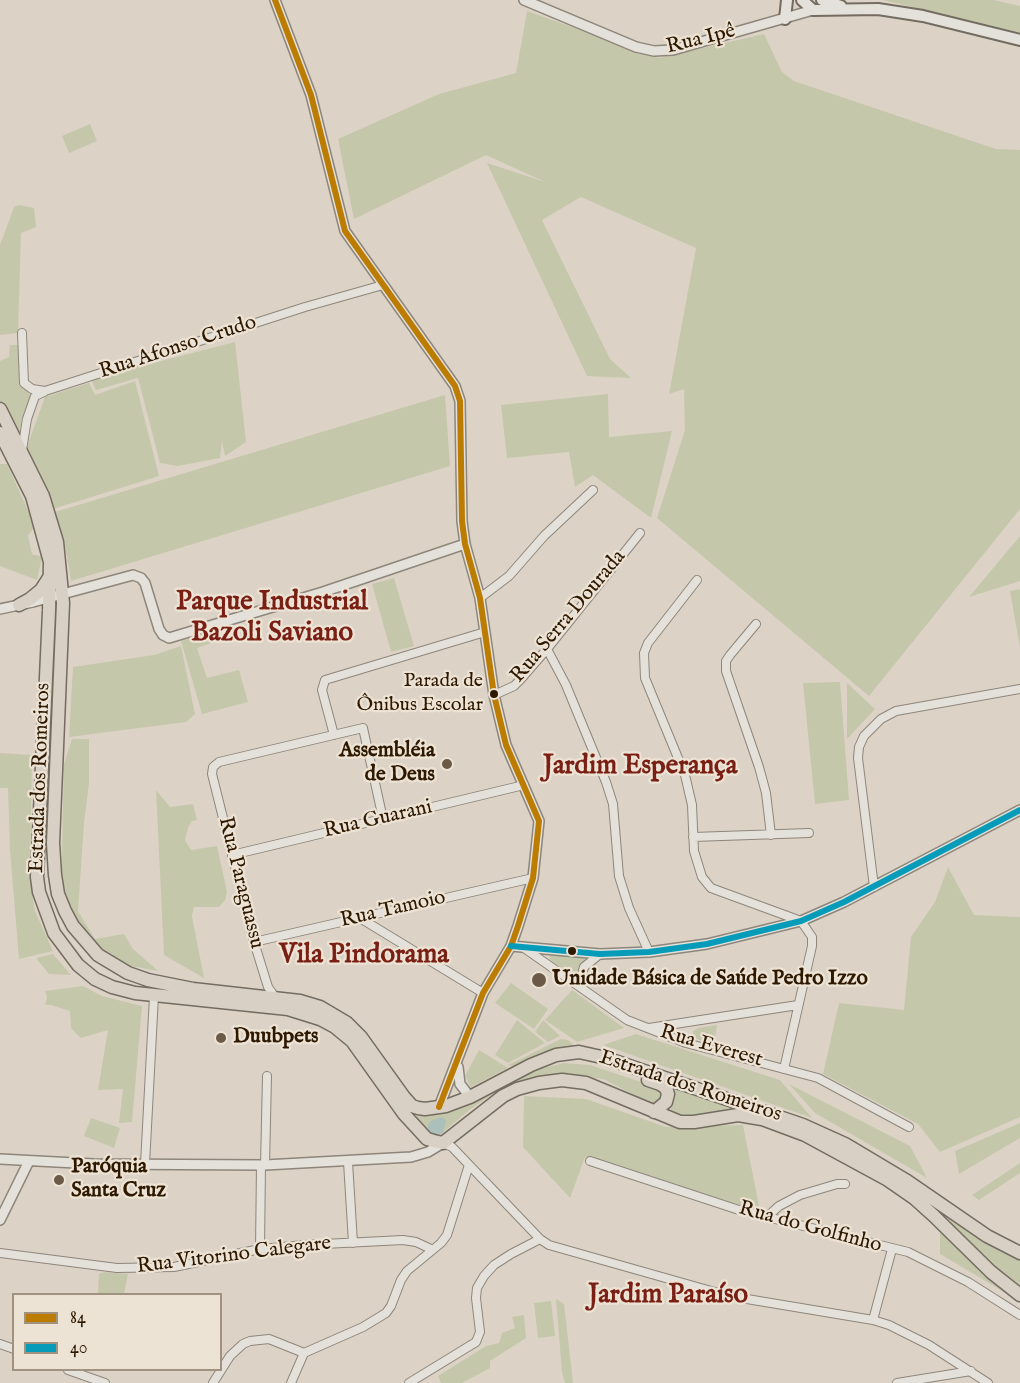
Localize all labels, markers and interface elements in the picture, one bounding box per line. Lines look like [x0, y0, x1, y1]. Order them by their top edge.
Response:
street label: Rua Ipê [664, 19, 738, 61]
street label: Rua Afonso Crudo [96, 311, 260, 385]
street label: Rua Serra Dourada [506, 545, 632, 689]
district label: Parque Industrial Bazoli Saviano [176, 587, 368, 650]
place label: Parada de Ônibus Escolar [356, 670, 483, 717]
street label: Estrada dos Romeiros [25, 682, 57, 874]
marker: Parada de Ônibus Escolar [488, 688, 500, 700]
place label: Assembléia de Deus [339, 739, 435, 789]
district label: Jardim Esperança [543, 751, 737, 783]
marker: Assembléia de Deus [440, 757, 454, 771]
street label: Rua Guarani [321, 795, 435, 845]
street label: Rua Paraguassu [211, 814, 269, 952]
street label: Rua Tamoio [338, 886, 448, 934]
district label: Vila Pindorama [279, 940, 449, 972]
unlabelled marker [566, 945, 578, 957]
place label: Unidade Básica de Saúde Pedro Izzo [552, 967, 868, 993]
marker: Unidade Básica de Saúde Pedro Izzo [530, 971, 548, 989]
street label: Rua Everest [657, 1020, 765, 1074]
place label: Duubpets [233, 1025, 318, 1051]
marker: Duubpets [214, 1031, 228, 1045]
street label: Estrada dos Romeiros [596, 1046, 784, 1128]
place label: Paróquia Santa Cruz [71, 1155, 166, 1205]
marker: Paróquia Santa Cruz [52, 1173, 66, 1187]
street label: Rua do Golfinho [736, 1197, 884, 1259]
street label: Rua Vitorino Calegare [135, 1232, 333, 1280]
district label: Jardim Paraíso [588, 1280, 748, 1312]
legend [12, 1293, 222, 1371]
text: 84 [70, 1307, 86, 1330]
text: 40 [70, 1337, 88, 1360]

